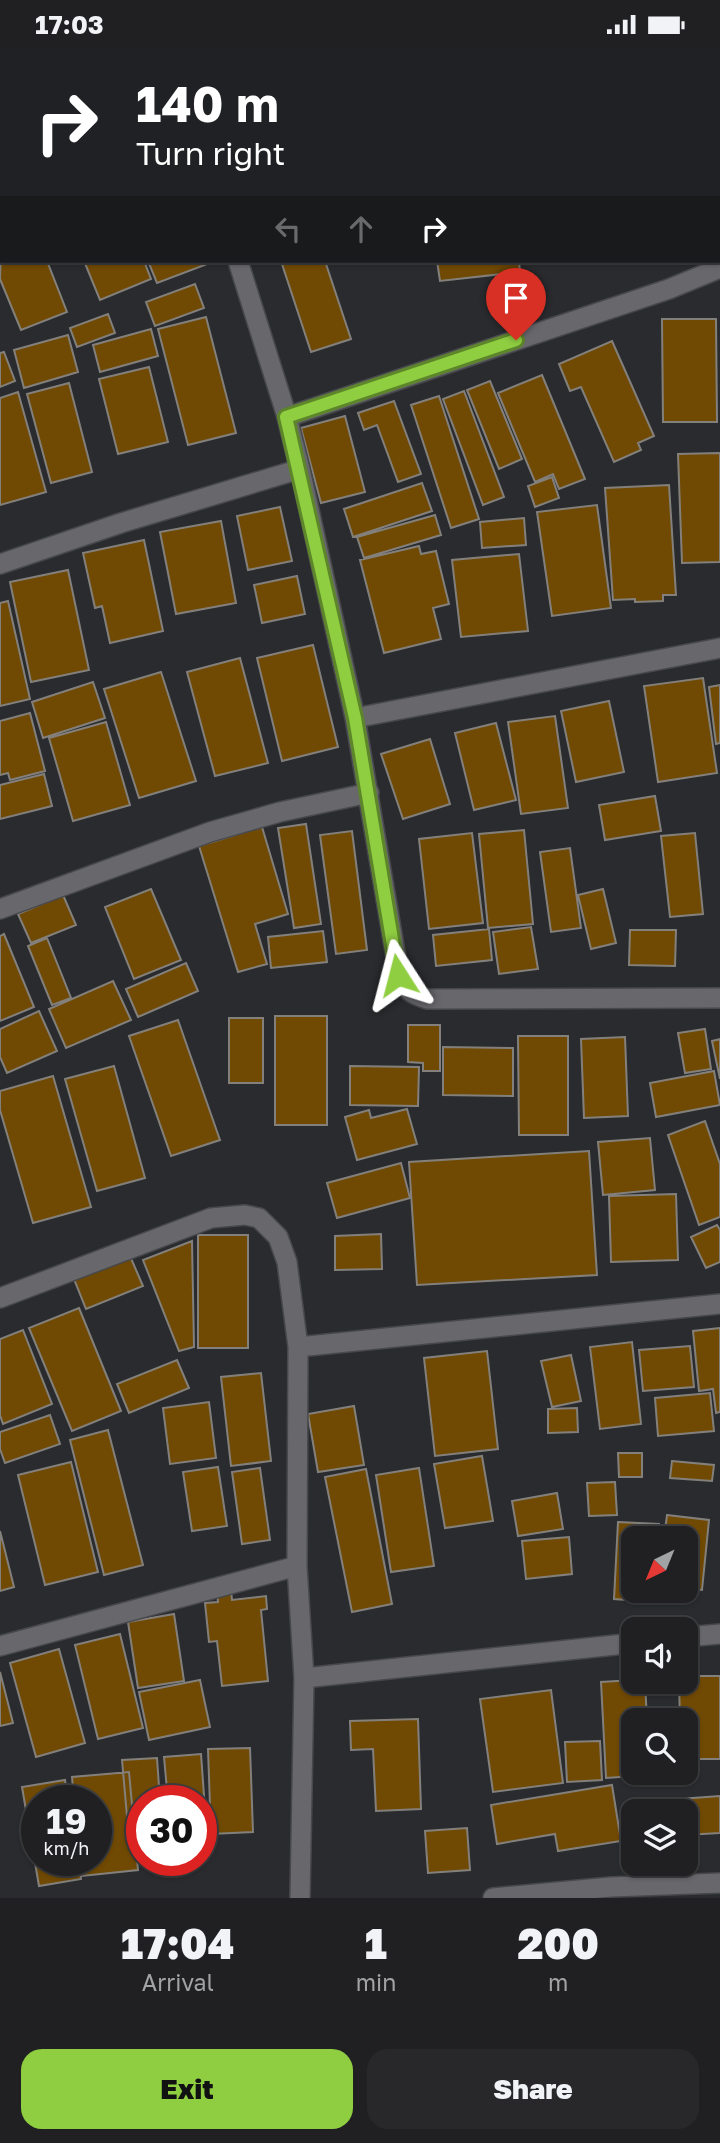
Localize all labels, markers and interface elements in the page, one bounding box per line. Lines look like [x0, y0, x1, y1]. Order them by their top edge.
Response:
text: 17:03 [35, 9, 104, 40]
text: 140 m [136, 74, 279, 133]
icon: right [21, 77, 112, 168]
text: Turn right [136, 134, 285, 172]
icon: left [269, 210, 307, 248]
icon: ahead [342, 210, 380, 248]
icon: right [415, 210, 453, 248]
pin [486, 268, 546, 340]
icon: arrive [497, 279, 535, 317]
position arrow [361, 938, 435, 1012]
north arrow [621, 1526, 698, 1603]
map controls [621, 1526, 698, 1876]
button: sound [621, 1617, 698, 1694]
button: search [621, 1708, 698, 1785]
speed limit sign: 30 [126, 1785, 217, 1876]
button: layers [621, 1799, 698, 1876]
text: 19 [46, 1800, 87, 1842]
text: km/h [44, 1837, 89, 1859]
text: 17:04 [121, 1918, 235, 1968]
text: 1 [365, 1918, 387, 1968]
text: 200 [517, 1918, 599, 1968]
text: Arrival [142, 1968, 214, 1996]
text: min [356, 1968, 396, 1996]
text: m [548, 1968, 568, 1996]
button: Exit [21, 2049, 353, 2129]
button: Share [367, 2049, 699, 2129]

